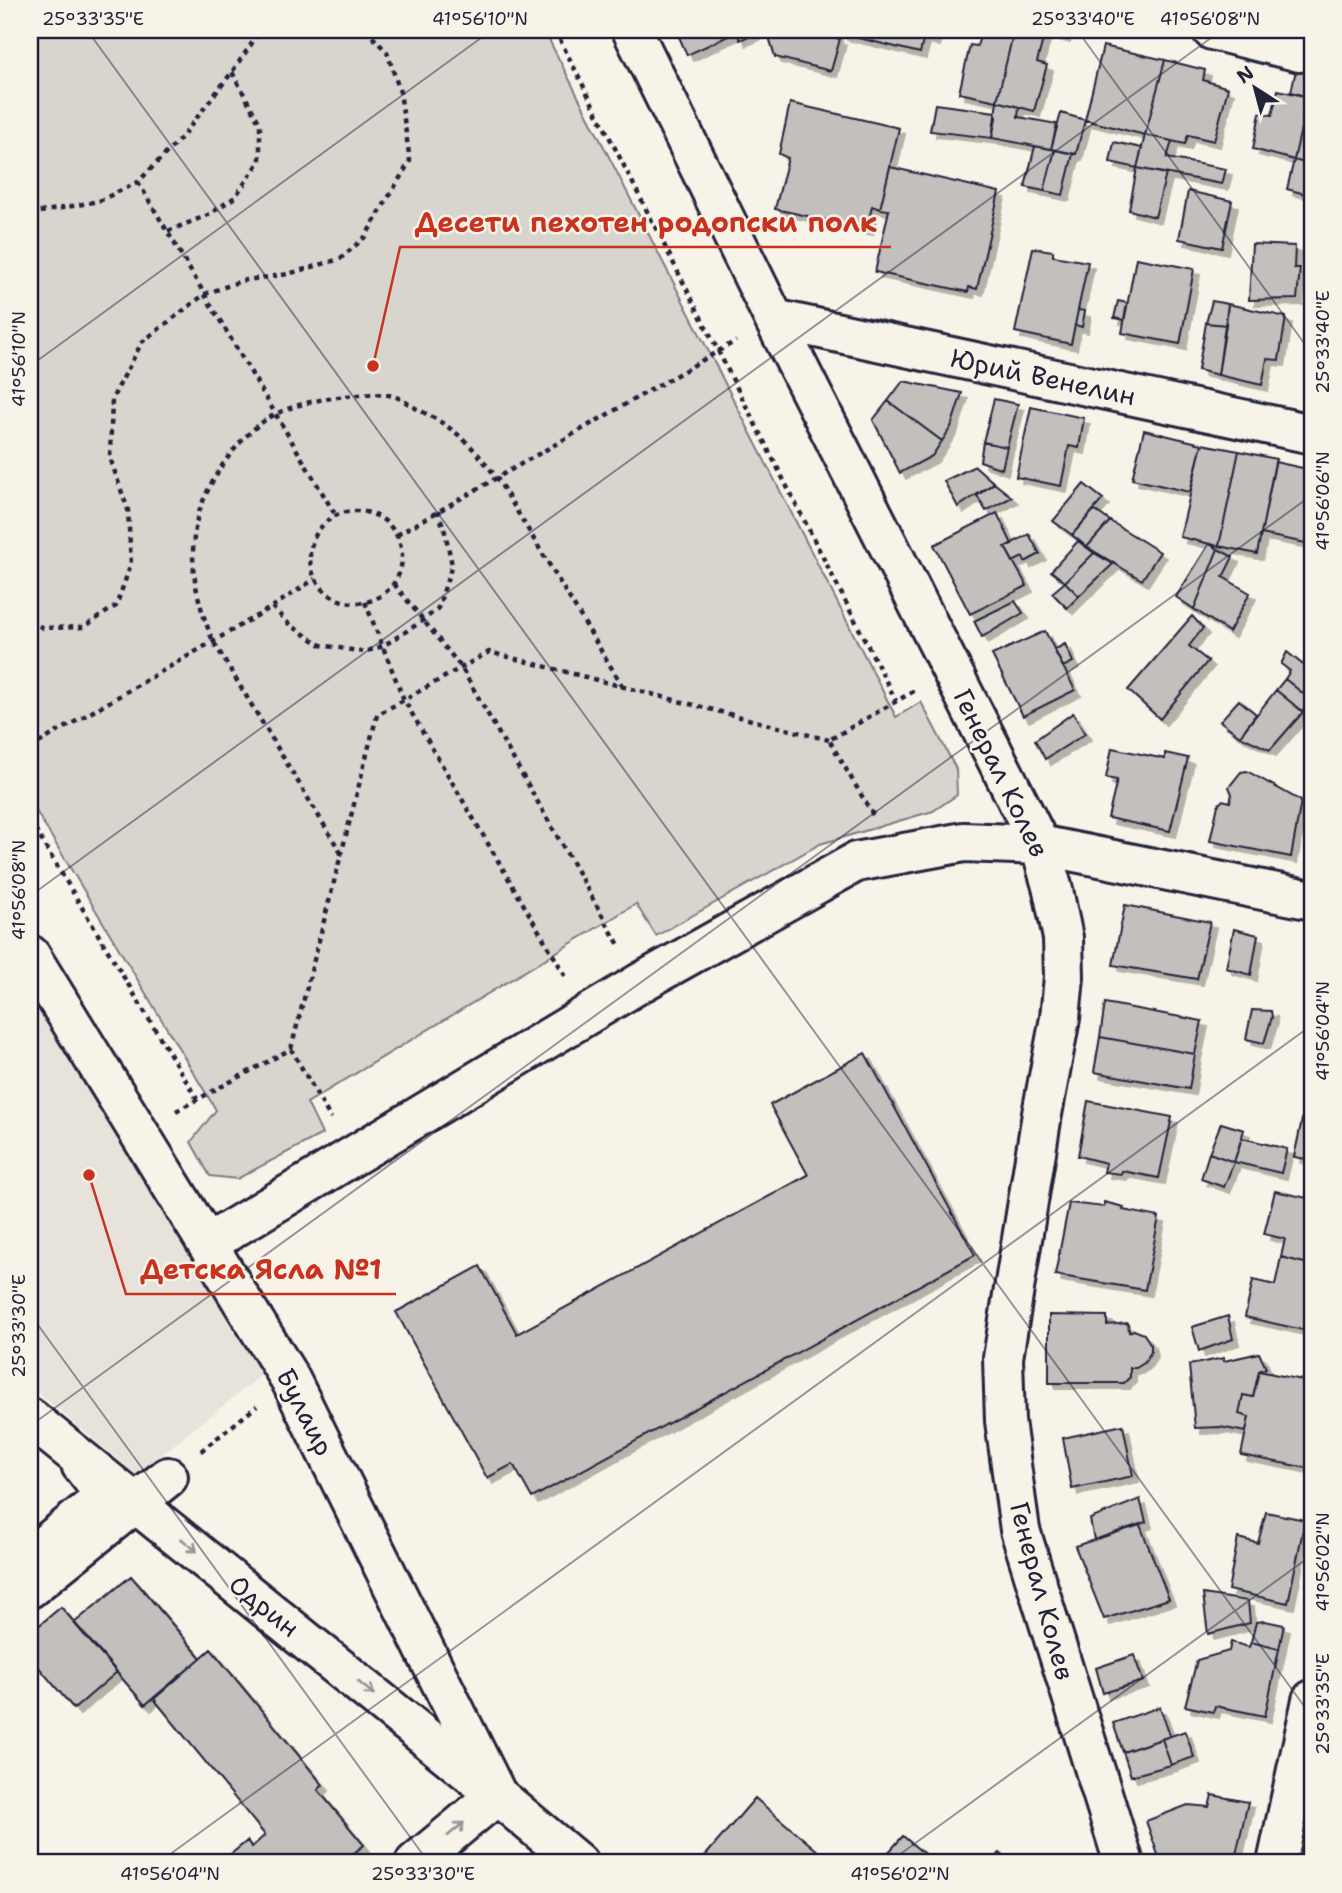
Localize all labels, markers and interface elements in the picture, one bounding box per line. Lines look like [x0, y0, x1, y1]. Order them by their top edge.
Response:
text: 25°33'35"E [42, 7, 144, 31]
text: 41°56'10"N [432, 7, 528, 31]
text: 25°33'40"E [1031, 7, 1135, 31]
text: 41°56'08"N [1160, 7, 1260, 31]
north arrow [1220, 52, 1290, 122]
text: N [1232, 60, 1259, 89]
callout: Десети пехотен родопски полк [400, 198, 891, 247]
text: Десети пехотен родопски полк [415, 203, 877, 241]
text: 25°33'40"E [1311, 290, 1335, 394]
text: 41°56'10"N [7, 311, 31, 407]
street label: Юрий Венелин [947, 340, 1139, 413]
text: 41°56'06"N [1311, 451, 1335, 551]
street label: Генерал Колев [946, 683, 1057, 863]
text: 41°56'08"N [7, 840, 31, 940]
text: 41°56'04"N [1311, 981, 1335, 1081]
callout: Детска Ясла №1 [126, 1245, 396, 1294]
text: Детска Ясла №1 [140, 1250, 382, 1288]
text: 25°33'30"E [7, 1274, 31, 1378]
street label: Булаир [269, 1362, 342, 1462]
street label: Генерал Колев [1002, 1498, 1083, 1684]
text: 41°56'02"N [1311, 1512, 1335, 1612]
one-way arrow [180, 1537, 198, 1553]
street label: Одрин [222, 1567, 307, 1645]
text: 25°33'35"E [1311, 1653, 1335, 1755]
one-way arrow [356, 1681, 374, 1696]
one-way arrow [447, 1821, 465, 1837]
text: 41°56'04"N [120, 1862, 220, 1886]
text: 25°33'30"E [371, 1862, 475, 1886]
text: 41°56'02"N [850, 1862, 950, 1886]

